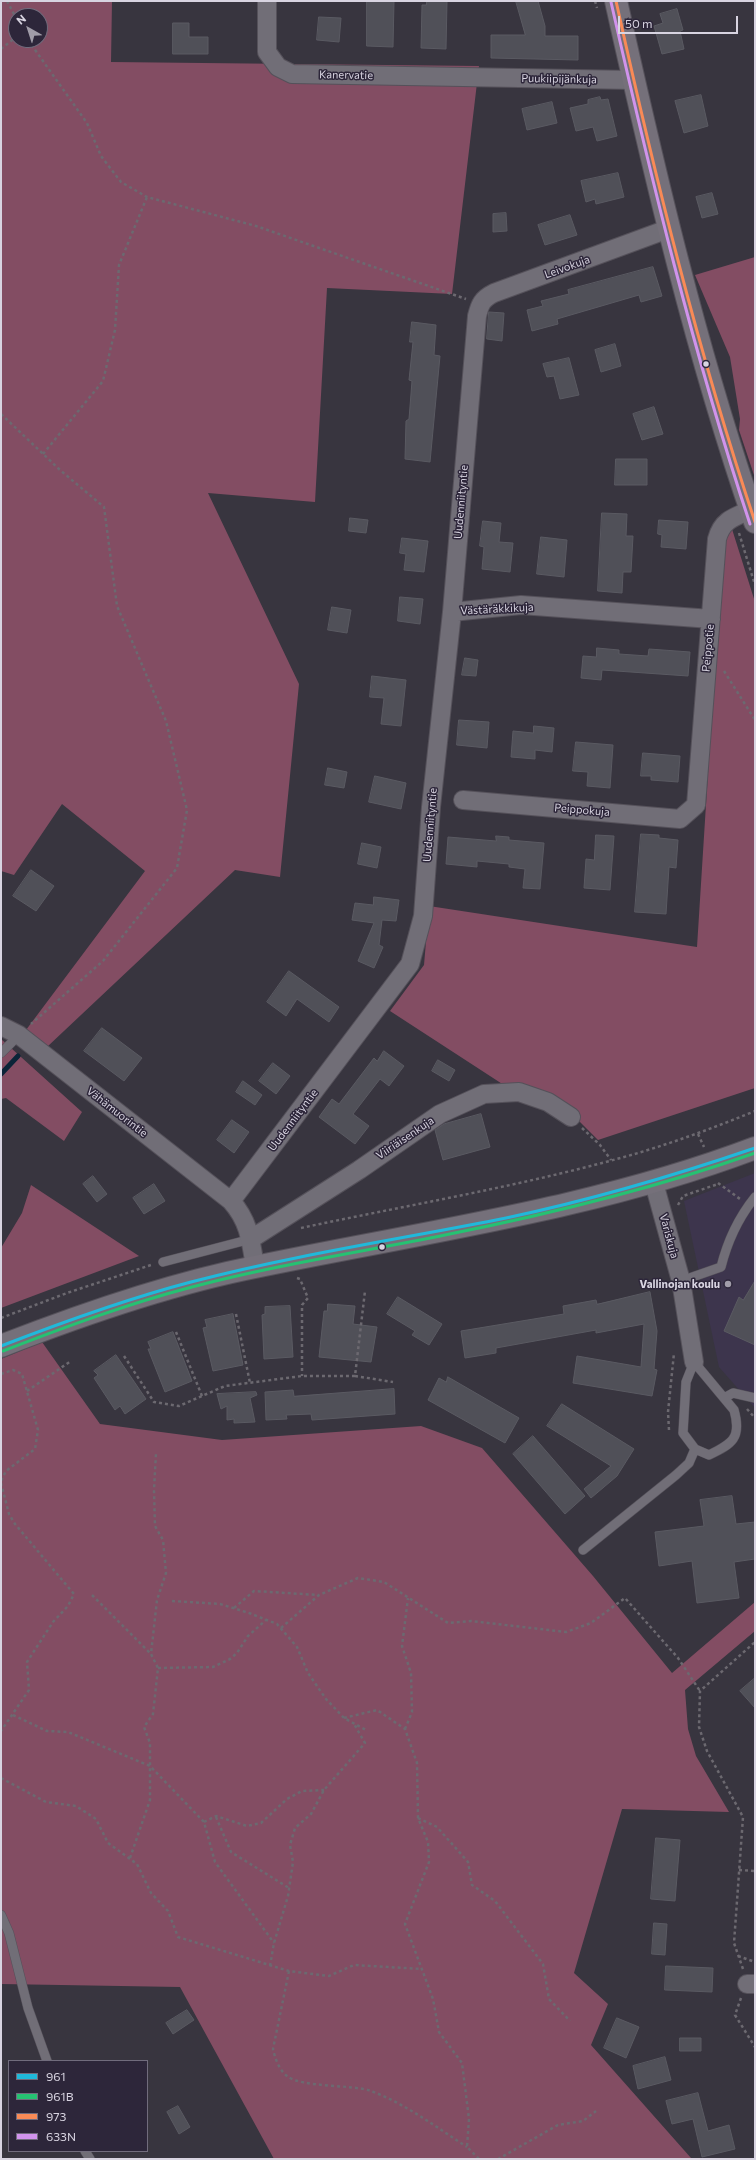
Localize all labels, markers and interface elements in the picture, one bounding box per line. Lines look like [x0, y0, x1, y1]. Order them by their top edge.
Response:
north arrow [8, 8, 48, 48]
scale bar [620, 8, 740, 34]
text: N [13, 11, 28, 27]
text: 50 m [625, 16, 653, 30]
street label: Kanervatie [319, 68, 373, 82]
street label: Puukiipijänkuja [521, 72, 597, 86]
street label: Leivokuja [542, 253, 592, 281]
unlabelled marker [701, 359, 711, 369]
street label: Uudenniityntie [451, 464, 471, 540]
street label: Västäräkkikuja [460, 600, 534, 618]
street label: Peippotie [699, 624, 717, 672]
street label: Uudenniityntie [420, 787, 440, 863]
street label: Peippokuja [554, 801, 610, 819]
street label: Vähämuorintie [84, 1084, 150, 1140]
street label: Uudenniityntie [265, 1086, 321, 1154]
street label: Viiriäisenkuja [374, 1114, 436, 1162]
street label: Variskuja [657, 1212, 681, 1260]
unlabelled marker [377, 1242, 387, 1252]
place label: Vallinojan koulu [640, 1277, 720, 1291]
marker: Vallinojan koulu [723, 1279, 733, 1289]
legend [8, 2060, 148, 2152]
text: 961 [46, 2069, 66, 2083]
text: 961B [46, 2089, 73, 2103]
text: 973 [46, 2109, 66, 2123]
text: 633N [46, 2129, 76, 2143]

